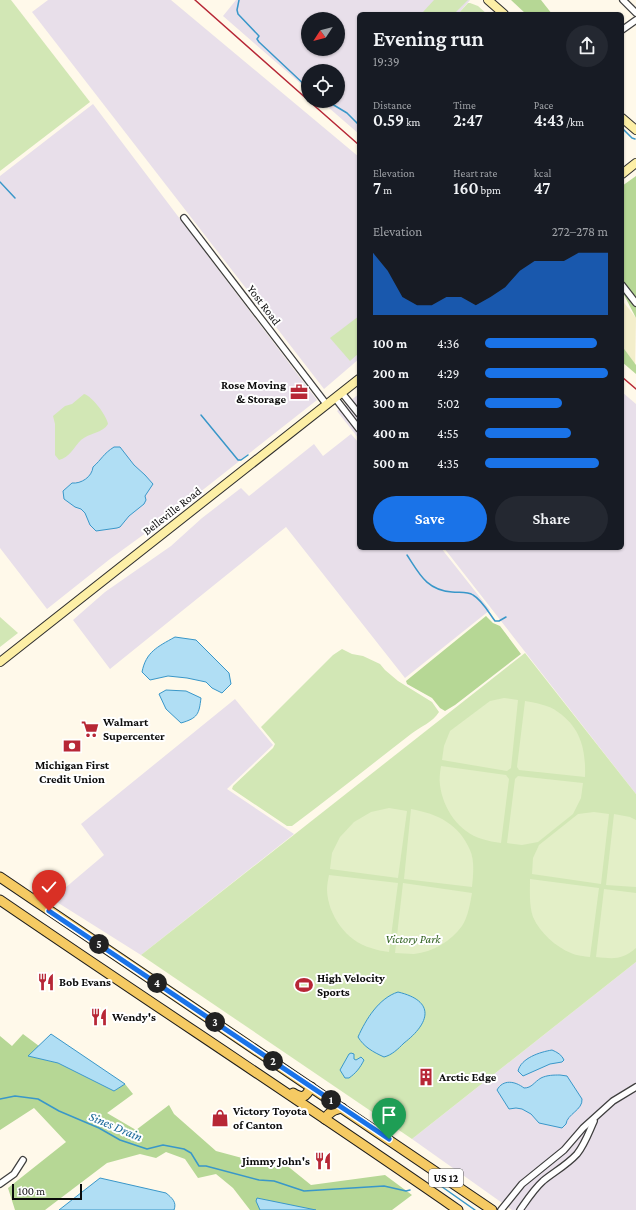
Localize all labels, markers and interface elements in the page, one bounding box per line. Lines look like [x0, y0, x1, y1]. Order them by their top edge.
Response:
north arrow [301, 12, 345, 56]
map controls [301, 12, 345, 108]
button: share [566, 25, 608, 67]
text: Evening run [373, 26, 484, 51]
text: 19:39 [373, 54, 400, 69]
button: locate [301, 64, 345, 108]
text: Distance [373, 99, 411, 111]
text: Time [453, 99, 476, 111]
text: Pace [534, 99, 553, 111]
text: 0.59 [373, 111, 404, 130]
text: 2:47 [453, 111, 483, 130]
text: 4:43 [534, 111, 564, 130]
text: km [404, 116, 420, 128]
text: /km [564, 116, 584, 128]
text: Elevation [373, 167, 415, 179]
text: Heart rate [453, 167, 497, 179]
text: kcal [534, 167, 551, 179]
text: 7 [373, 179, 381, 198]
text: 160 [453, 179, 478, 198]
text: 47 [534, 179, 550, 198]
text: m [381, 184, 392, 196]
text: bpm [478, 184, 501, 196]
text: Elevation [373, 224, 422, 239]
text: 272–278 m [552, 224, 608, 239]
street label: Yost Road [244, 282, 284, 328]
text: 100 m [373, 336, 407, 351]
text: 4:36 [437, 336, 459, 351]
text: 200 m [373, 366, 409, 381]
text: 4:29 [437, 366, 459, 381]
place label: Rose Moving & Storage [221, 378, 286, 406]
office icon: Rose Moving & Storage [289, 382, 309, 402]
text: 300 m [373, 396, 409, 411]
text: 5:02 [437, 396, 460, 411]
text: 400 m [373, 426, 409, 441]
text: 4:55 [437, 426, 459, 441]
text: 500 m [373, 456, 409, 471]
text: 4:35 [437, 456, 459, 471]
street label: Belleville Road [140, 483, 205, 538]
button: Save [373, 496, 487, 542]
button: Share [495, 496, 608, 542]
place label: Walmart Supercenter [102, 715, 165, 743]
supermarket icon: Walmart Supercenter [80, 719, 100, 739]
bank icon: Michigan First Credit Union [62, 736, 82, 756]
place label: Michigan First Credit Union [35, 758, 110, 786]
pin [32, 870, 66, 911]
icon: check [38, 876, 60, 898]
park label: Victory Park [385, 932, 441, 946]
pin: 5 [89, 934, 109, 954]
text: 5 [96, 938, 102, 950]
place label: High Velocity Sports [317, 971, 385, 999]
restaurant icon: Bob Evans [36, 972, 56, 992]
pin: 4 [147, 973, 167, 993]
place label: Bob Evans [59, 975, 111, 989]
sports icon: High Velocity Sports [294, 975, 314, 995]
text: 4 [154, 977, 160, 989]
restaurant icon: Wendy's [89, 1007, 109, 1027]
place label: Wendy's [111, 1010, 156, 1024]
pin: 3 [205, 1012, 225, 1032]
text: 3 [212, 1016, 218, 1028]
pin: 2 [263, 1051, 283, 1071]
text: 2 [270, 1055, 276, 1067]
building icon: Arctic Edge [416, 1067, 436, 1087]
place label: Arctic Edge [438, 1070, 497, 1084]
pin: 1 [321, 1090, 341, 1110]
text: 1 [329, 1094, 333, 1106]
pin [372, 1098, 406, 1139]
place label: Victory Toyota of Canton [232, 1104, 307, 1132]
icon: arrive [378, 1104, 400, 1126]
water label: Sines Drain [87, 1108, 145, 1145]
shop icon: Victory Toyota of Canton [210, 1108, 230, 1128]
restaurant icon: Jimmy John's [313, 1151, 333, 1171]
place label: Jimmy John's [240, 1154, 310, 1168]
road number: US 12 [429, 1169, 463, 1187]
scale bar [12, 1182, 82, 1201]
text: 100 m [18, 1185, 45, 1197]

